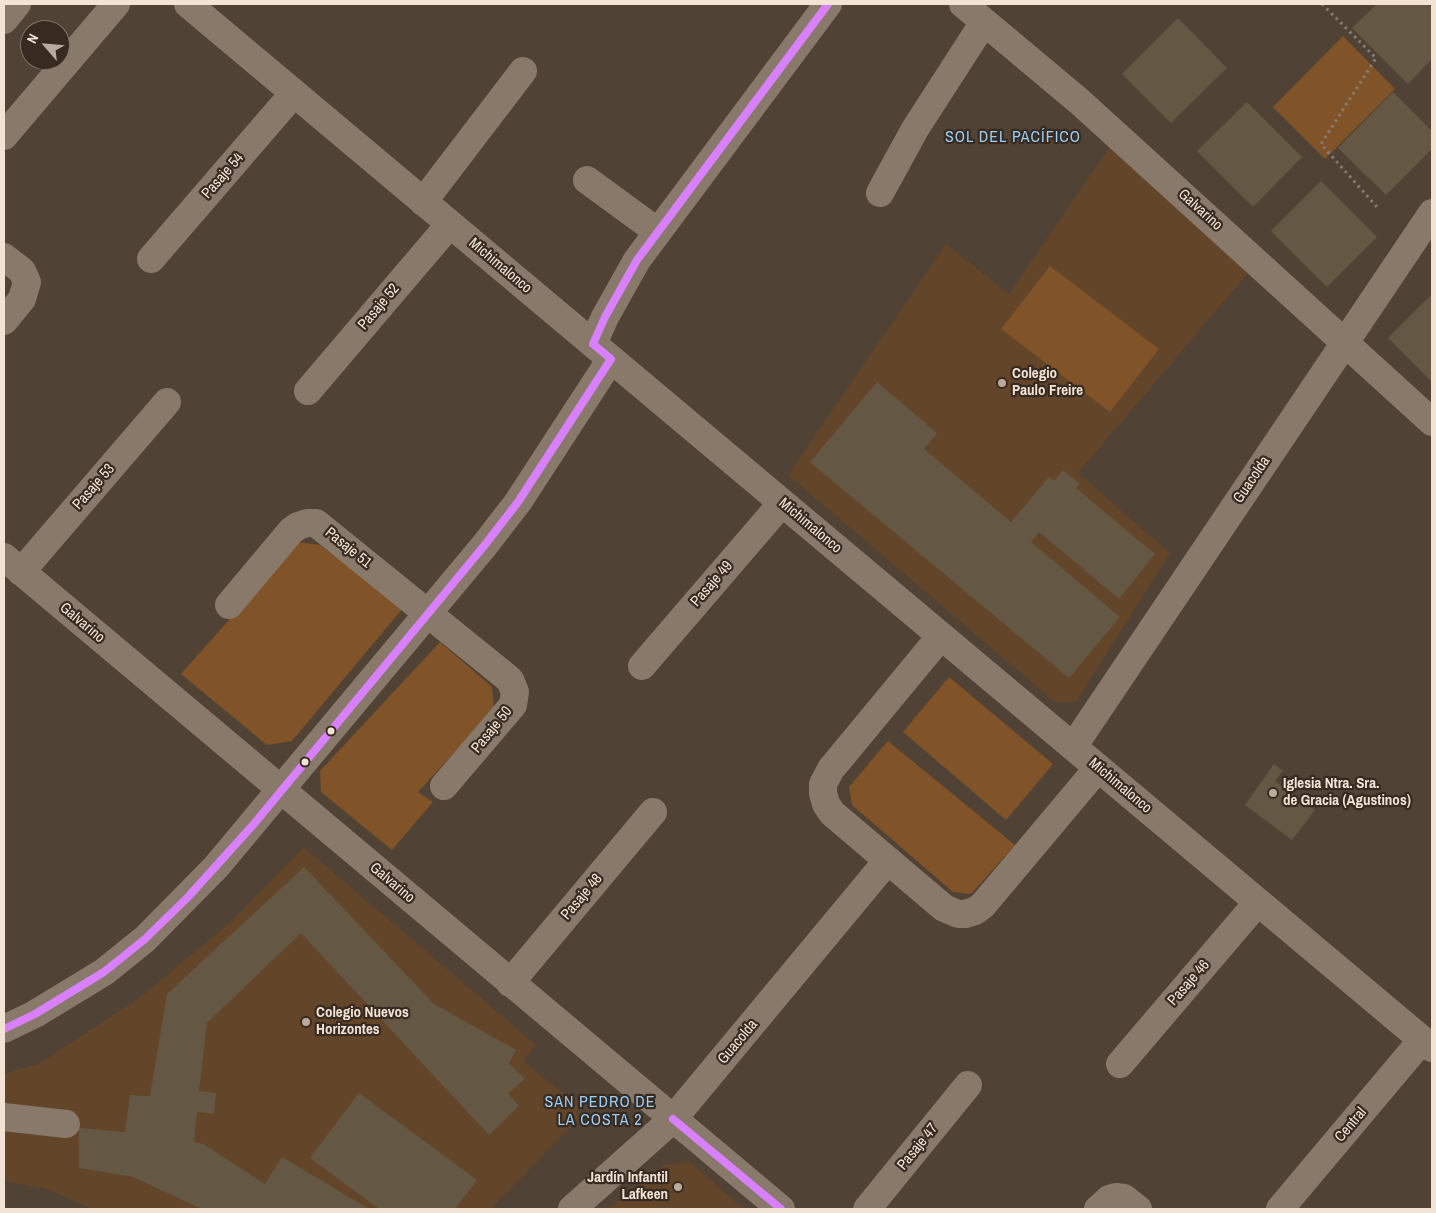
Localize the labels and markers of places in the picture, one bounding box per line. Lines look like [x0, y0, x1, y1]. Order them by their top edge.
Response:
place label: Colegio Paulo Freire [1012, 365, 1083, 400]
marker: Colegio Paulo Freire [996, 377, 1008, 389]
unlabelled marker [326, 726, 336, 736]
unlabelled marker [300, 757, 310, 767]
place label: Iglesia Ntra. Sra. de Gracia (Agustinos) [1283, 775, 1411, 810]
marker: Iglesia Ntra. Sra. de Gracia (Agustinos) [1267, 787, 1279, 799]
place label: Colegio Nuevos Horizontes [316, 1004, 409, 1039]
marker: Colegio Nuevos Horizontes [300, 1016, 312, 1028]
place label: Jardín Infantil Lafkeen [587, 1169, 668, 1204]
marker: Jardín Infantil Lafkeen [672, 1181, 684, 1193]

